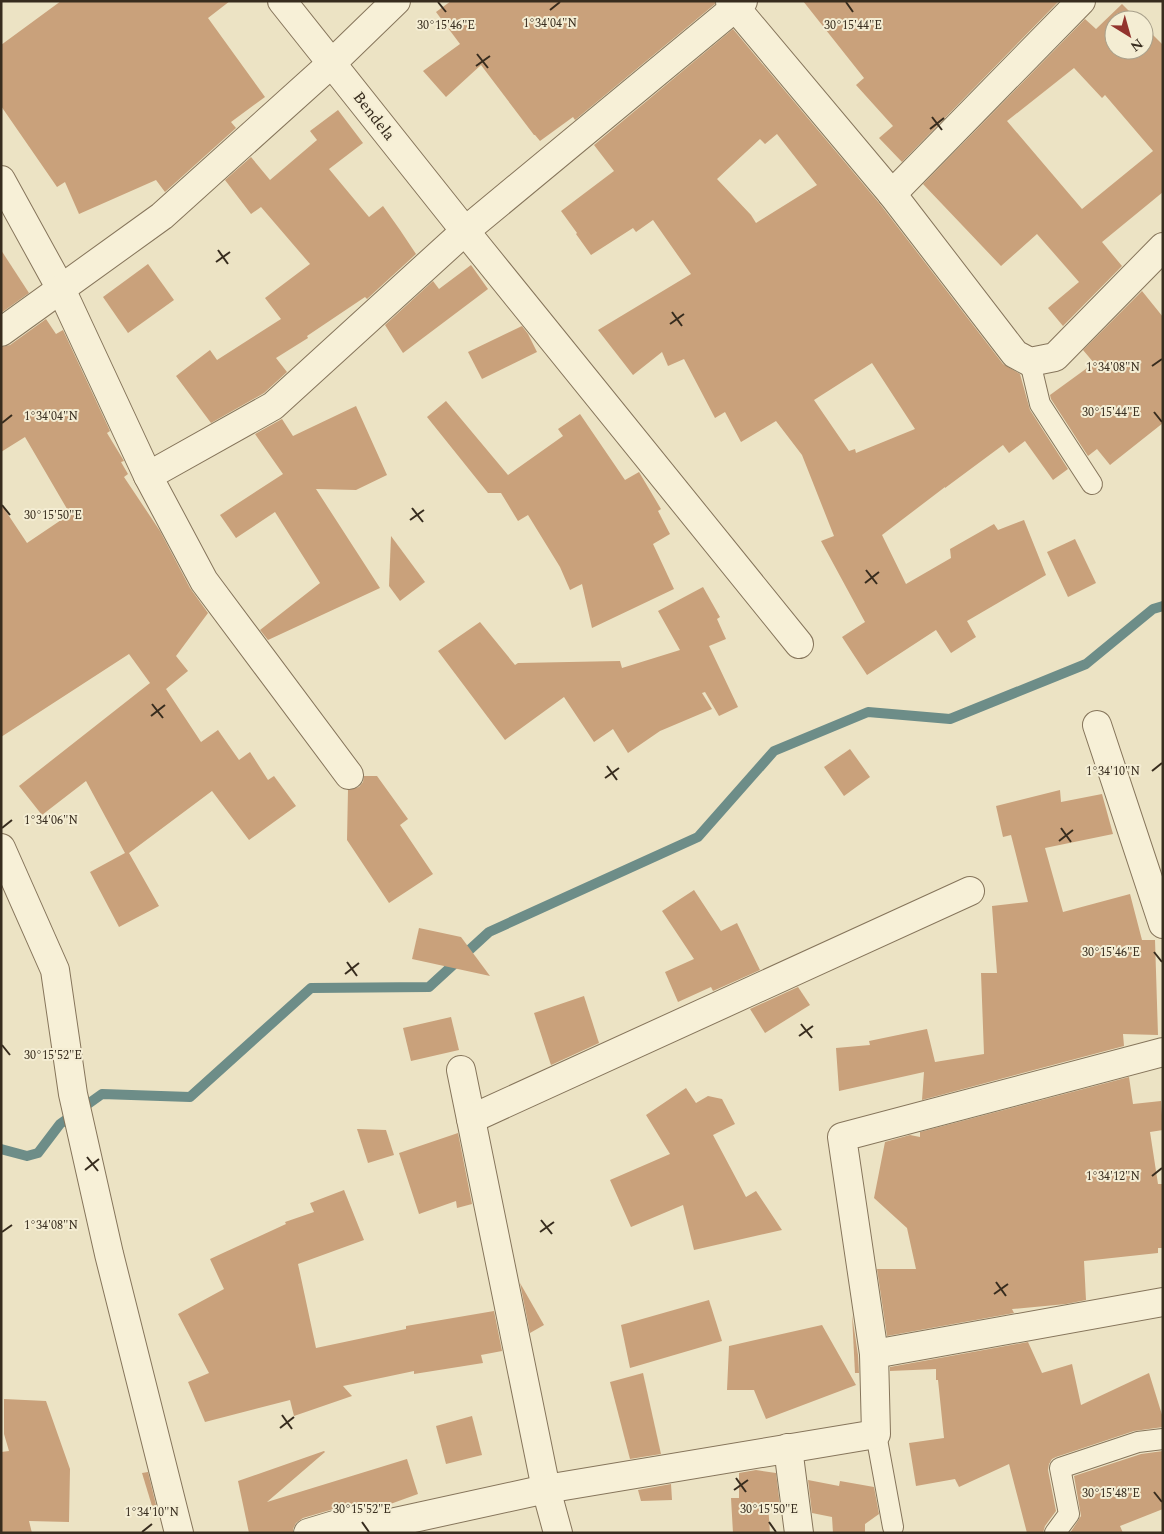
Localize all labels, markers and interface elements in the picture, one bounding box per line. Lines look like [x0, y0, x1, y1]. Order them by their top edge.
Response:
north arrow [1104, 10, 1154, 60]
text: 1°34'04"N [523, 14, 577, 33]
text: 30°15'46"E [417, 16, 475, 35]
text: 30°15'44"E [824, 16, 882, 35]
text: N [1126, 33, 1147, 57]
street label: Bendela [347, 86, 401, 146]
text: 1°34'08"N [1086, 358, 1140, 377]
text: 30°15'44"E [1082, 403, 1140, 422]
text: 1°34'04"N [24, 407, 78, 426]
text: 30°15'50"E [24, 506, 82, 525]
text: 1°34'10"N [1086, 762, 1140, 781]
text: 1°34'06"N [24, 811, 78, 830]
text: 30°15'46"E [1082, 943, 1140, 962]
text: 30°15'52"E [24, 1046, 82, 1065]
text: 1°34'12"N [1086, 1167, 1140, 1186]
text: 1°34'08"N [24, 1216, 78, 1235]
text: 30°15'48"E [1082, 1484, 1140, 1503]
text: 30°15'52"E [333, 1500, 391, 1519]
text: 30°15'50"E [740, 1500, 798, 1519]
text: 1°34'10"N [125, 1503, 179, 1522]

